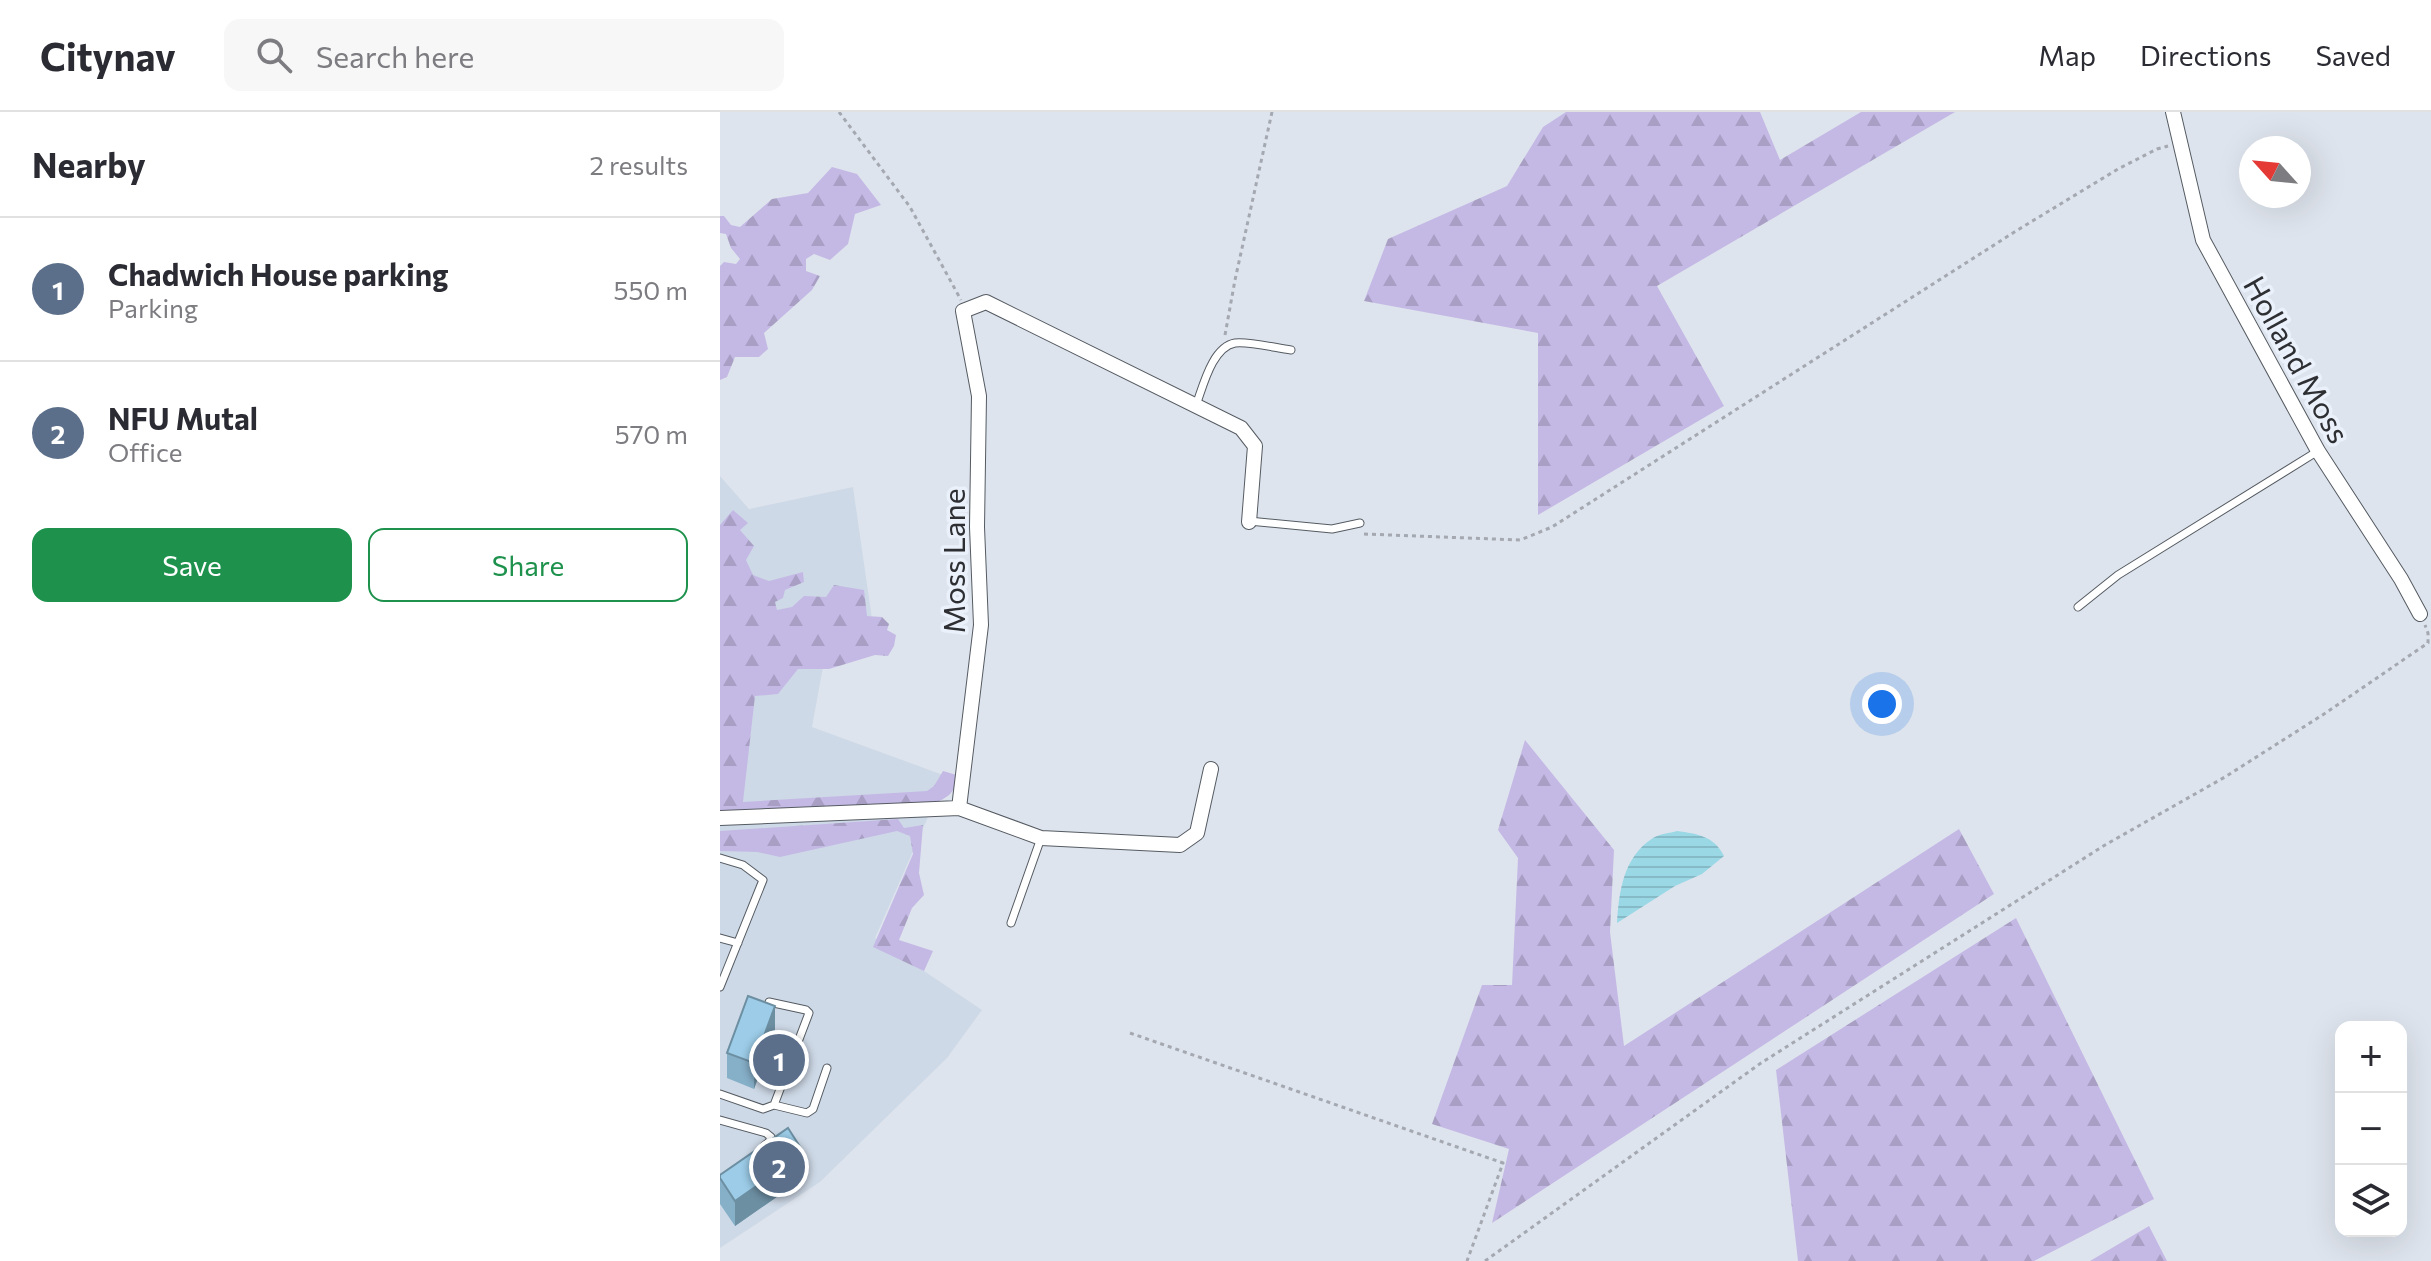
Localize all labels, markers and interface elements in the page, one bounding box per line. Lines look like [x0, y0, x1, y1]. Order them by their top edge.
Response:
search box [224, 19, 784, 91]
text: Citynav [40, 32, 176, 79]
icon: search [252, 33, 296, 77]
text: Search here [316, 37, 474, 74]
text: Map [2038, 38, 2096, 72]
text: Directions [2140, 38, 2271, 72]
text: Saved [2315, 38, 2391, 72]
north arrow [2239, 136, 2311, 208]
text: Nearby [32, 143, 146, 185]
text: 2 results [590, 149, 688, 180]
text: Chadwich House parking [108, 255, 449, 292]
street label: Holland Moss [2237, 269, 2359, 449]
text: 1 [52, 274, 64, 305]
text: 550 m [613, 274, 688, 305]
text: Parking [108, 292, 198, 323]
text: NFU Mutal [108, 399, 258, 436]
text: 2 [51, 418, 65, 449]
text: 570 m [615, 418, 688, 449]
text: Office [108, 436, 182, 467]
street label: Moss Lane [934, 488, 971, 634]
button: Save [32, 528, 352, 602]
button: Share [368, 528, 688, 602]
your location [1862, 684, 1902, 724]
map controls [2335, 1021, 2407, 1237]
button: + [2335, 1021, 2407, 1093]
pin: 1 [753, 1030, 805, 1090]
button: − [2335, 1093, 2407, 1165]
pin: 2 [753, 1137, 805, 1197]
button: layers [2335, 1165, 2407, 1237]

